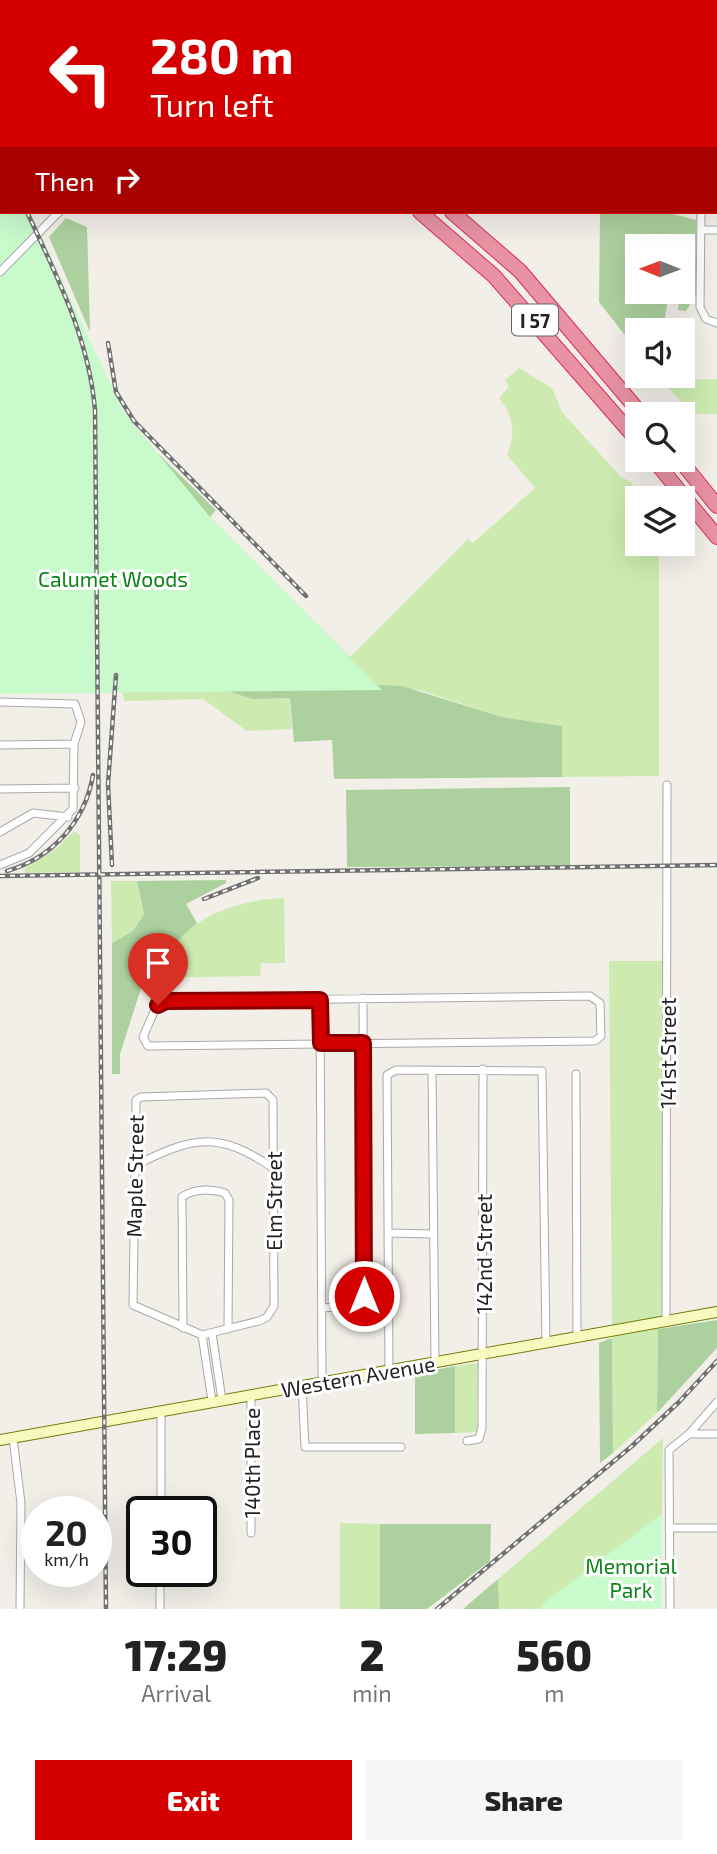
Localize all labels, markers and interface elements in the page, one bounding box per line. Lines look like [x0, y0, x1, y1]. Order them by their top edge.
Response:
text: 280 m [150, 25, 294, 84]
icon: left [35, 28, 126, 119]
text: Turn left [150, 85, 274, 123]
icon: right [108, 161, 146, 199]
text: Then [35, 165, 94, 196]
north arrow [625, 234, 695, 304]
map controls [625, 234, 695, 556]
road number: I 57 [512, 304, 558, 336]
button: sound [625, 318, 695, 388]
button: search [625, 402, 695, 472]
button: layers [625, 486, 695, 556]
park label: Calumet Woods [38, 566, 188, 591]
pin [128, 933, 188, 1005]
icon: arrive [139, 944, 177, 982]
street label: 141st Street [655, 997, 680, 1109]
street label: Maple Street [120, 1114, 148, 1238]
street label: Elm Street [261, 1151, 286, 1251]
street label: 142nd Street [471, 1194, 496, 1314]
position arrow [327, 1259, 401, 1333]
street label: Western Avenue [279, 1350, 437, 1402]
street label: 140th Place [239, 1408, 264, 1518]
speed limit sign: 30 [126, 1496, 217, 1587]
text: 20 [45, 1511, 88, 1553]
text: km/h [44, 1548, 89, 1570]
park label: Memorial Park [585, 1553, 677, 1602]
text: 17:29 [125, 1629, 228, 1679]
text: 2 [359, 1629, 384, 1679]
text: 560 [516, 1629, 592, 1679]
text: Arrival [141, 1679, 211, 1707]
text: min [352, 1679, 392, 1707]
text: m [544, 1679, 564, 1707]
button: Exit [35, 1760, 352, 1840]
button: Share [366, 1760, 682, 1840]

